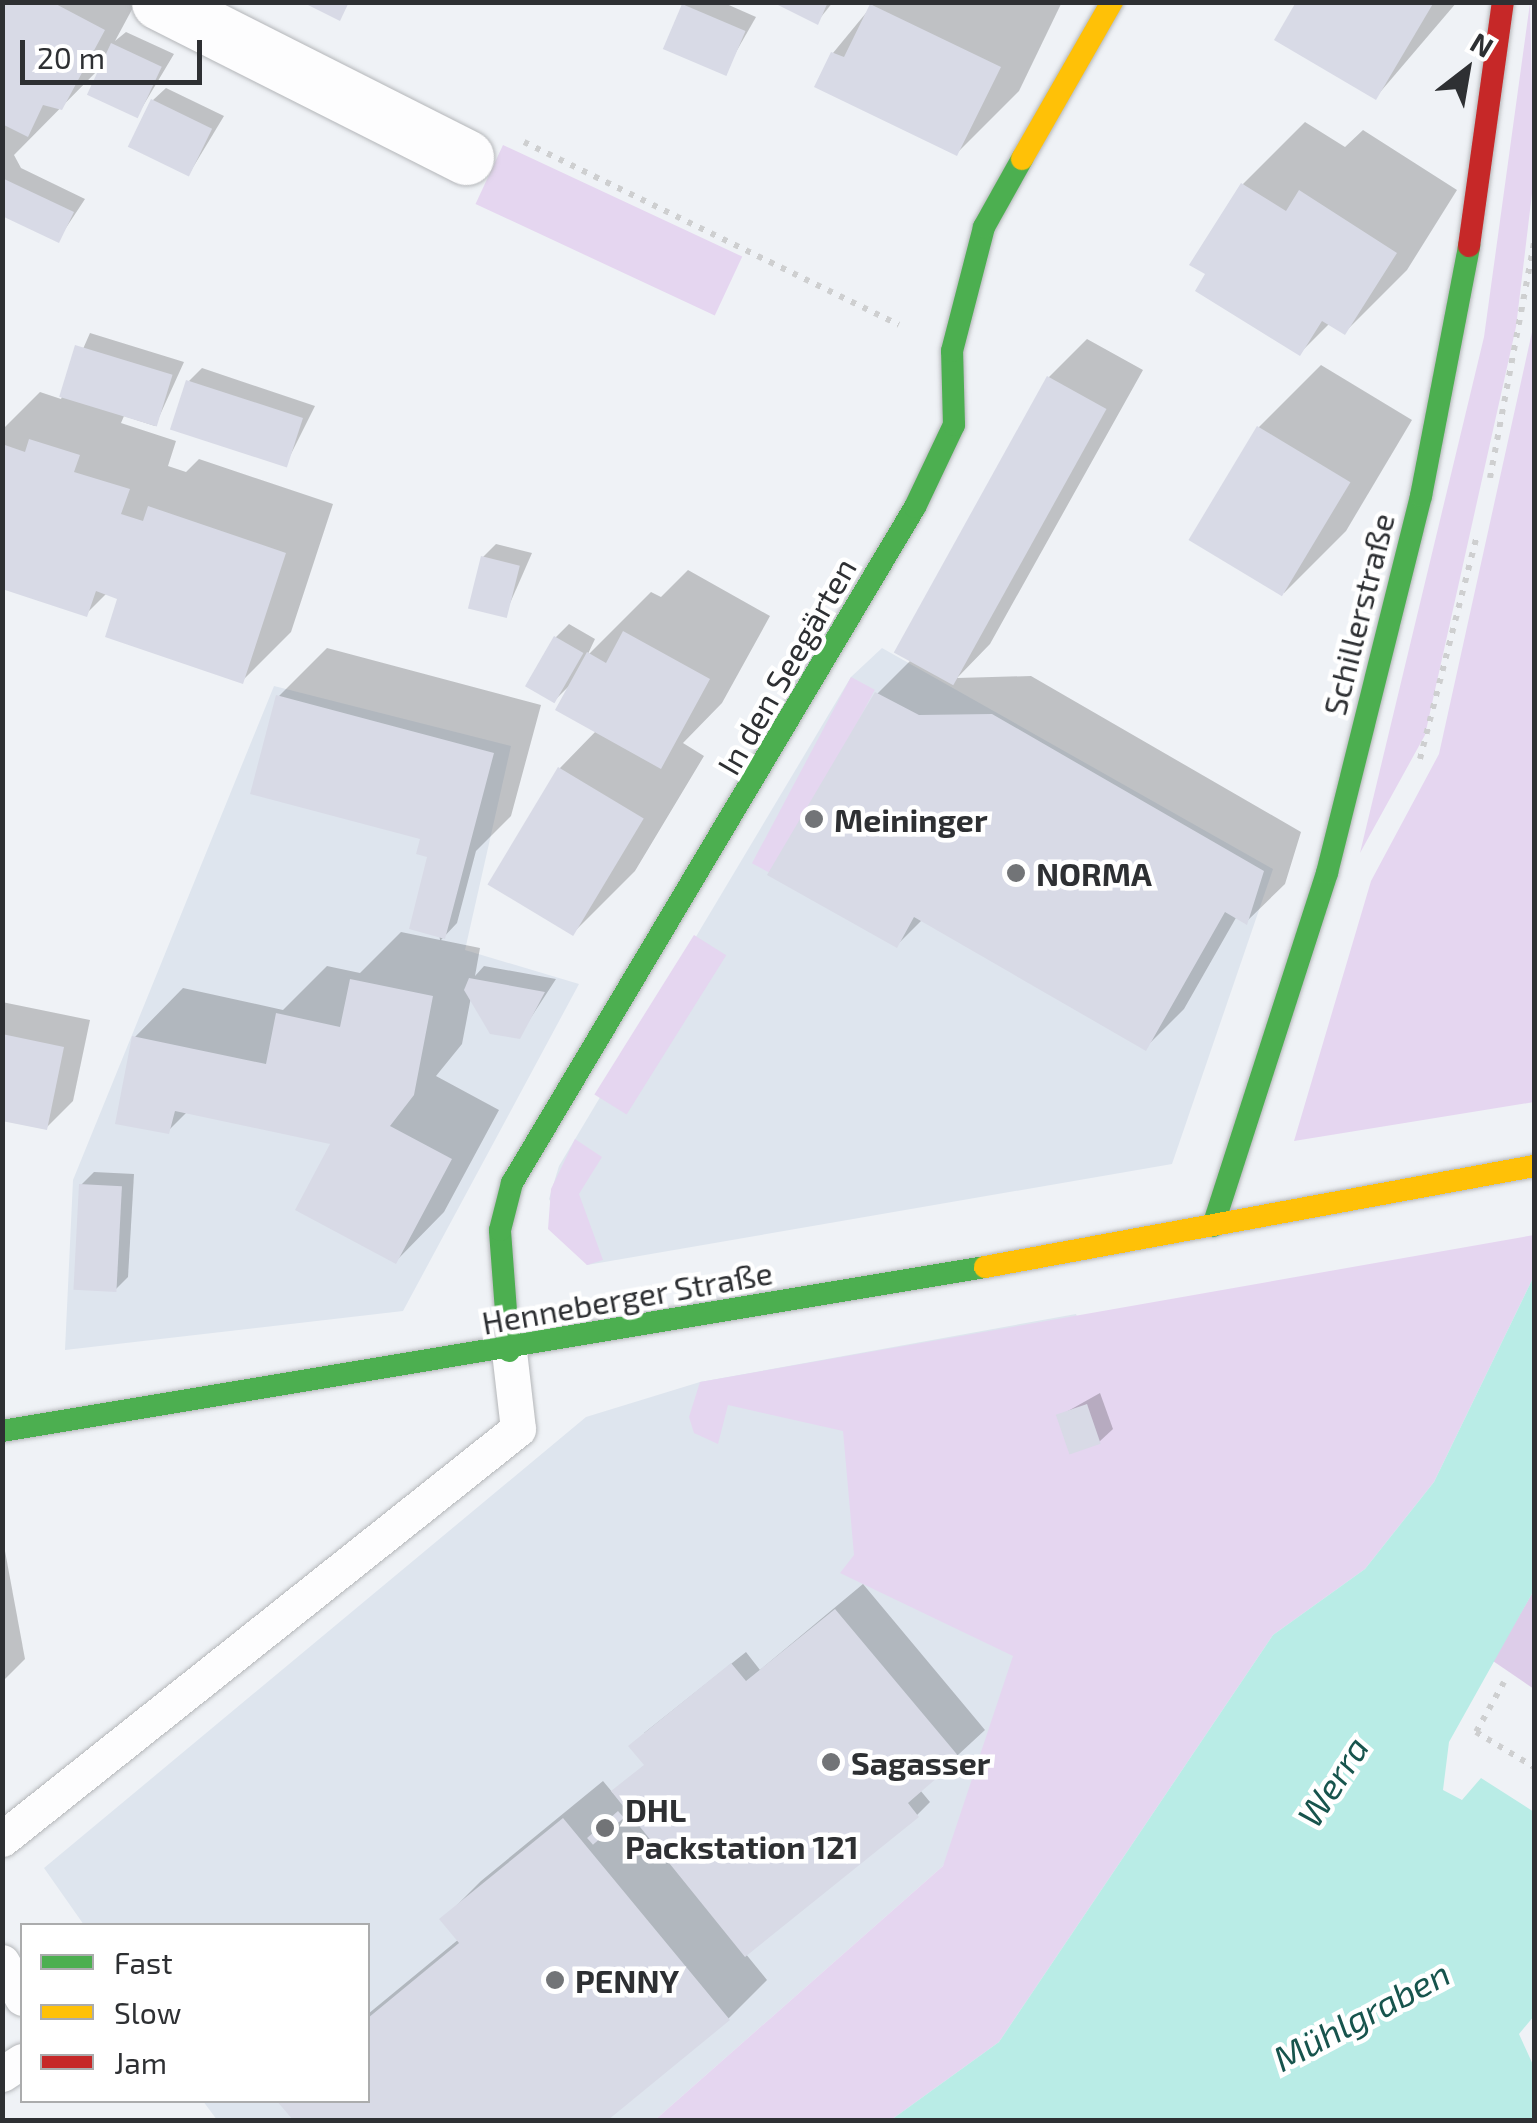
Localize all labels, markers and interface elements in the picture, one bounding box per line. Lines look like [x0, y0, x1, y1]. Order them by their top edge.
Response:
scale bar [25, 20, 208, 82]
north arrow [1417, 20, 1517, 120]
text: N [1465, 25, 1500, 64]
text: 20 m [37, 39, 105, 75]
street label: Schillerstraße [1314, 509, 1402, 719]
street label: In den Seegärten [708, 551, 864, 781]
place label: Meininger [834, 800, 988, 838]
marker: Meininger [803, 808, 825, 830]
place label: NORMA [1036, 854, 1152, 892]
marker: NORMA [1005, 862, 1027, 884]
street label: Henneberger Straße [478, 1252, 776, 1342]
water label: Werra [1287, 1728, 1377, 1834]
place label: Sagasser [851, 1743, 990, 1781]
marker: Sagasser [820, 1751, 842, 1773]
place label: DHL Packstation 121 [625, 1791, 859, 1866]
marker: DHL Packstation 121 [594, 1817, 616, 1839]
legend [20, 1923, 370, 2103]
text: Fast [114, 1944, 173, 1980]
water label: Mühlgraben [1266, 1951, 1456, 2079]
place label: PENNY [575, 1961, 679, 1999]
marker: PENNY [544, 1969, 566, 1991]
text: Slow [114, 1994, 181, 2030]
text: Jam [114, 2044, 167, 2080]

